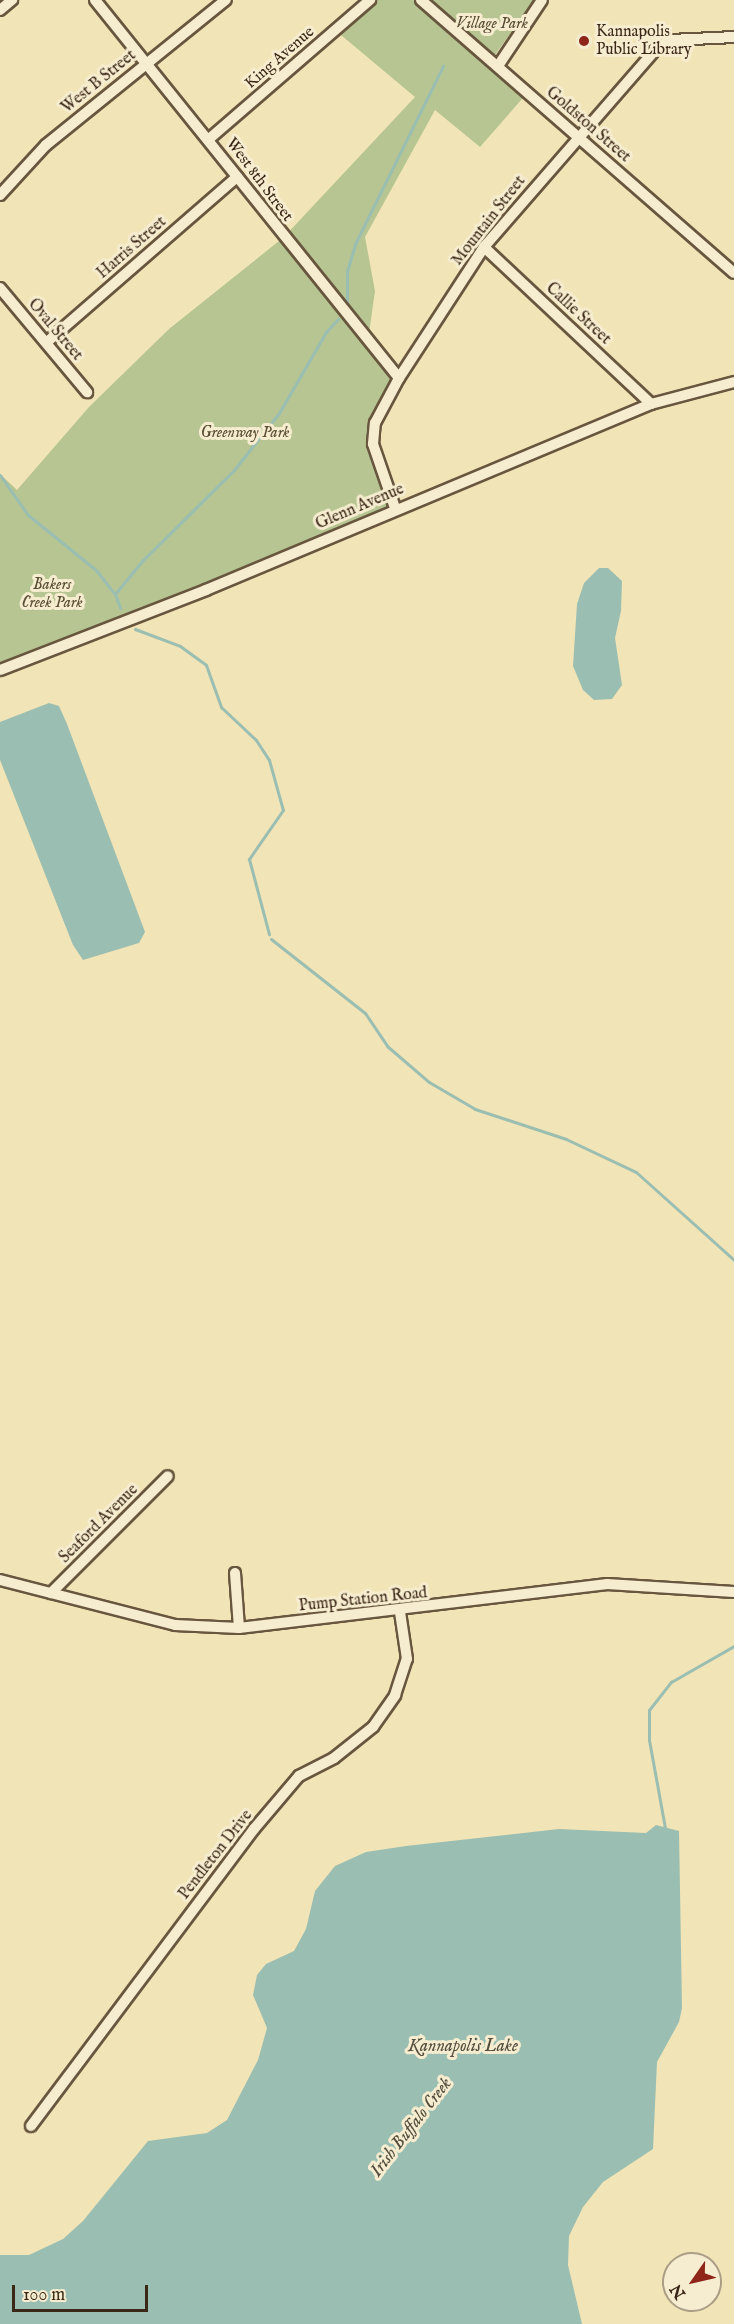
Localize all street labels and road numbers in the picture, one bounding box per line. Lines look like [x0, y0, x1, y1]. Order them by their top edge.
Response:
street label: King Avenue [241, 23, 319, 93]
street label: West B Street [58, 46, 140, 118]
street label: Goldston Street [542, 83, 634, 167]
street label: West 8th Street [221, 134, 297, 226]
street label: Mountain Street [448, 172, 530, 270]
street label: Harris Street [93, 213, 171, 283]
street label: Callie Street [541, 279, 615, 349]
street label: Oval Street [24, 295, 86, 365]
street label: Glenn Avenue [313, 480, 407, 534]
street label: Seaford Avenue [56, 1481, 142, 1567]
street label: Pump Station Road [298, 1584, 428, 1616]
street label: Pendleton Drive [175, 1806, 257, 1904]

